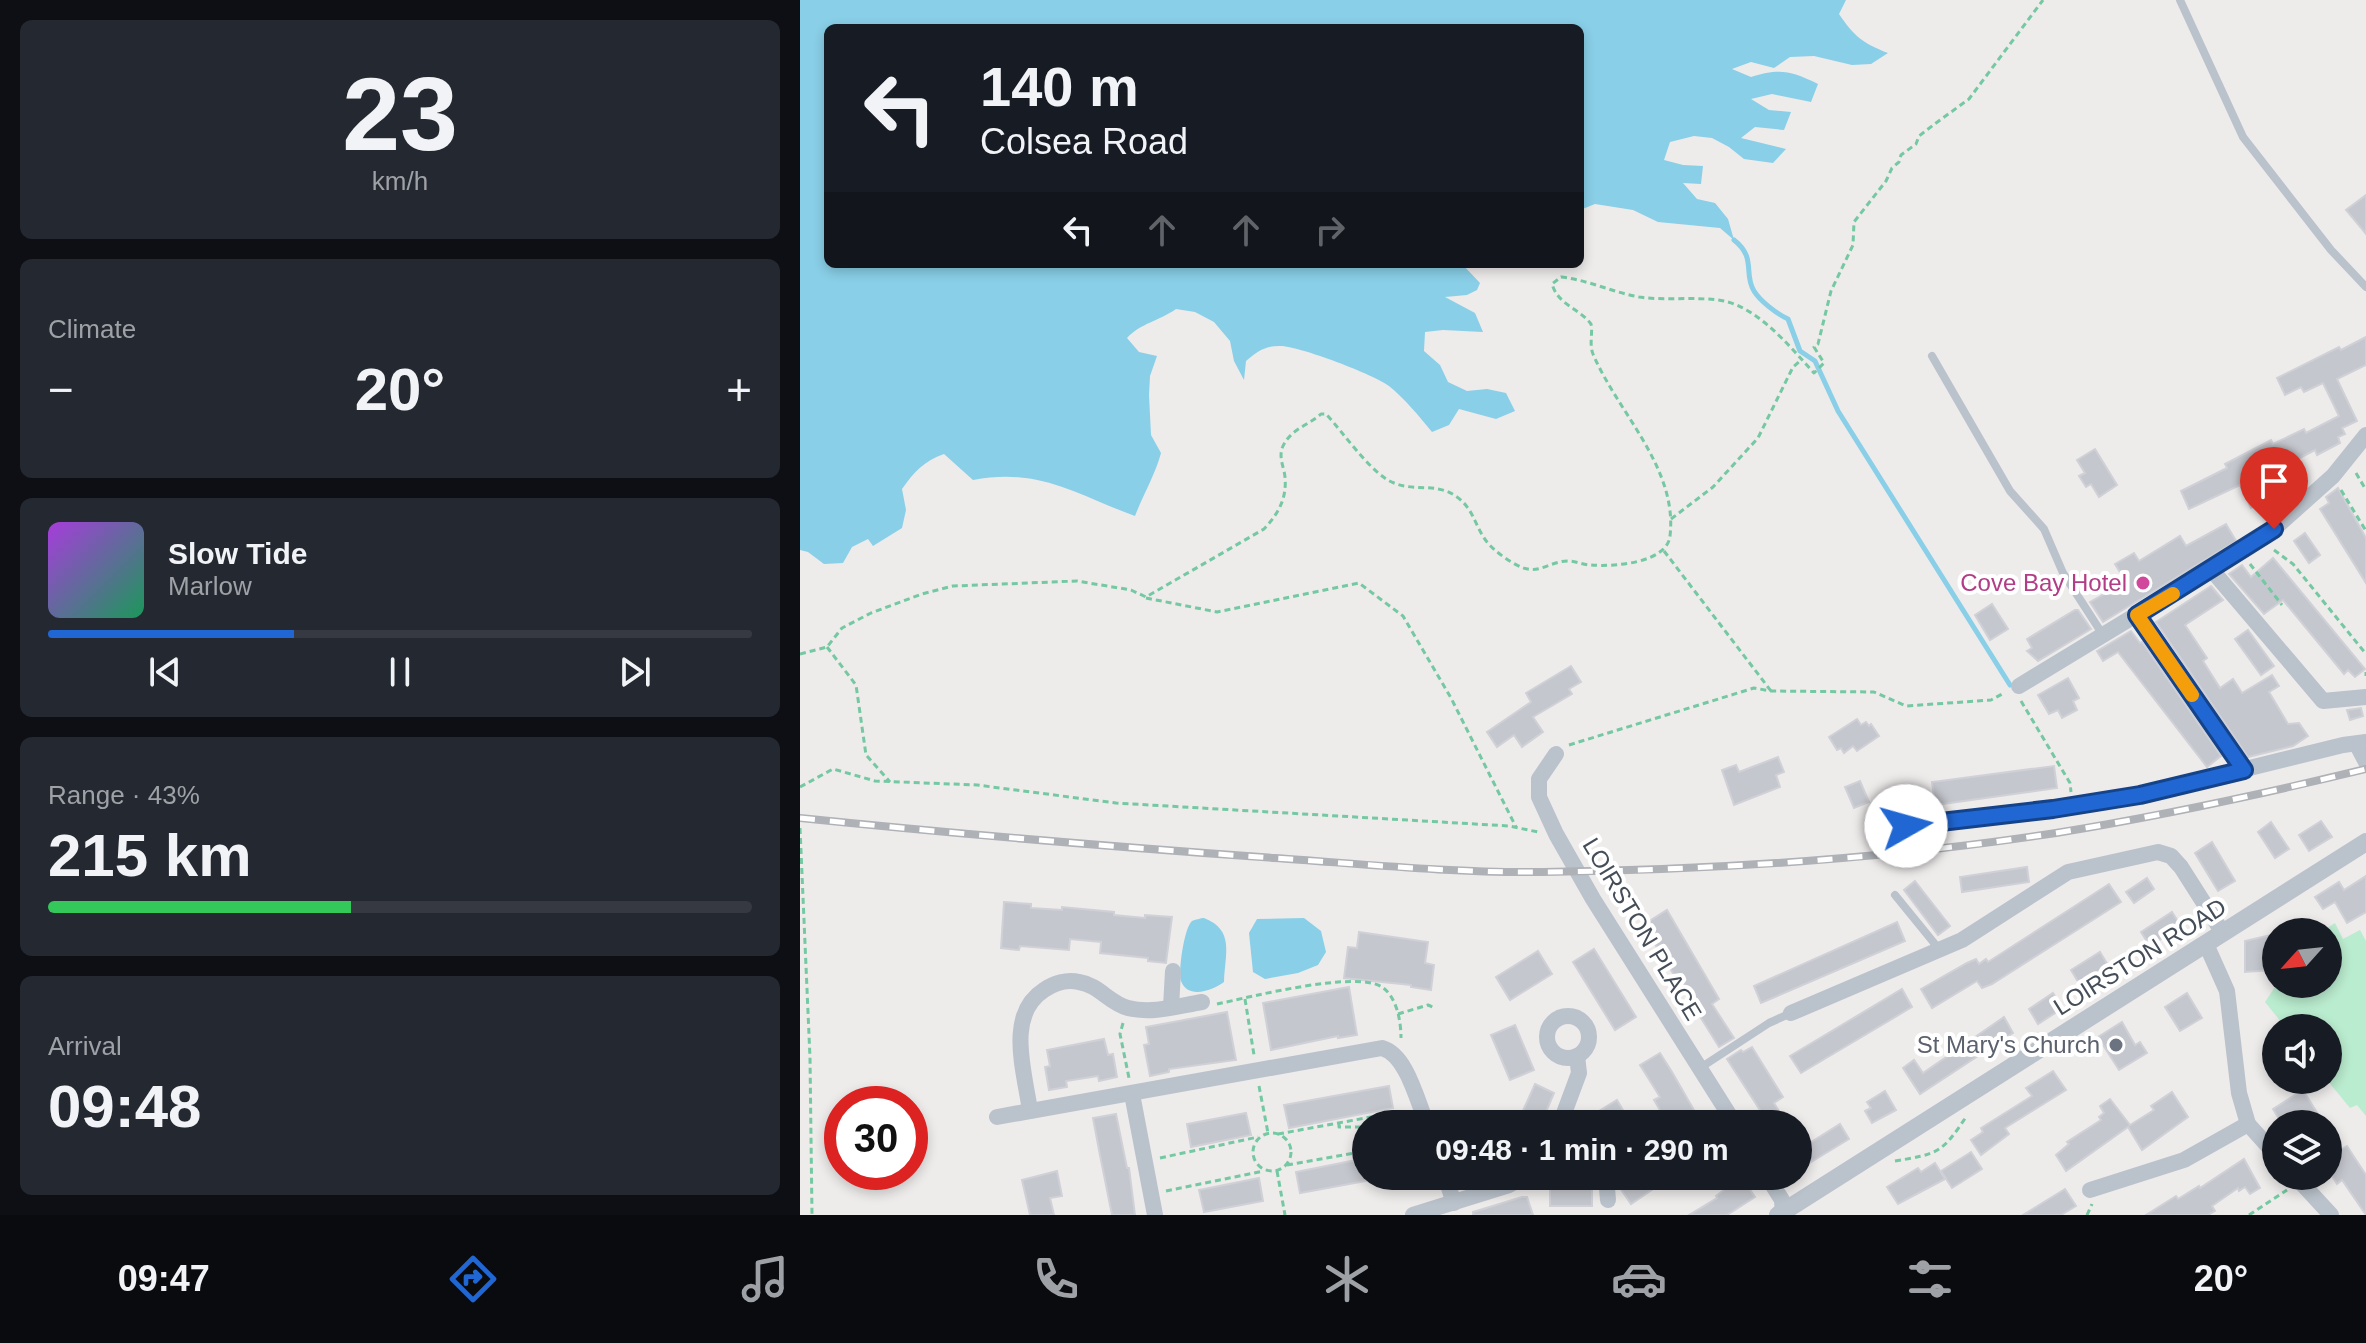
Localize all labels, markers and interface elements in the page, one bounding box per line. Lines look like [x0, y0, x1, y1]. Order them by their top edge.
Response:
text: 140 m [980, 55, 1139, 118]
text: 23 [342, 56, 458, 172]
icon: left [848, 56, 952, 160]
text: Colsea Road [980, 121, 1188, 162]
text: km/h [372, 166, 428, 196]
icon: left [1056, 208, 1100, 252]
icon: ahead [1140, 208, 1184, 252]
icon: ahead [1224, 208, 1268, 252]
icon: right [1308, 208, 1352, 252]
text: Climate [48, 314, 136, 344]
text: 20° [355, 356, 445, 423]
text: − [48, 365, 74, 414]
text: + [726, 365, 752, 414]
pin [2240, 447, 2308, 529]
icon: arrive [2252, 459, 2296, 503]
text: Slow Tide [168, 537, 307, 570]
place label: Cove Bay Hotel [1960, 569, 2127, 596]
text: Marlow [168, 571, 252, 601]
marker: Cove Bay Hotel [2134, 574, 2152, 592]
icon: previous [143, 650, 187, 694]
icon: pause [378, 650, 422, 694]
icon: next [613, 650, 657, 694]
text: Range · 43% [48, 780, 200, 810]
position arrow [1864, 784, 1948, 868]
text: 215 km [48, 822, 252, 889]
street label: LOIRSTON PLACE [1577, 833, 1707, 1025]
street label: LOIRSTON ROAD [2049, 893, 2231, 1021]
north arrow [2262, 918, 2342, 998]
map controls [2262, 918, 2342, 1190]
button: sound [2262, 1014, 2342, 1094]
text: Arrival [48, 1031, 122, 1061]
place label: St Mary's Church [1917, 1031, 2100, 1058]
marker: St Mary's Church [2107, 1036, 2125, 1054]
text: 09:48 [48, 1073, 201, 1140]
speed limit sign: 30 [824, 1086, 928, 1190]
button: layers [2262, 1110, 2342, 1190]
text: 09:48 · 1 min · 290 m [1435, 1133, 1729, 1166]
icon: directions [445, 1251, 501, 1307]
icon: music [737, 1251, 793, 1307]
icon: phone [1028, 1251, 1084, 1307]
icon: climate [1319, 1251, 1375, 1307]
icon: car [1611, 1251, 1667, 1307]
icon: filters [1902, 1251, 1958, 1307]
text: 09:47 [118, 1258, 210, 1299]
text: 20° [2194, 1258, 2248, 1299]

